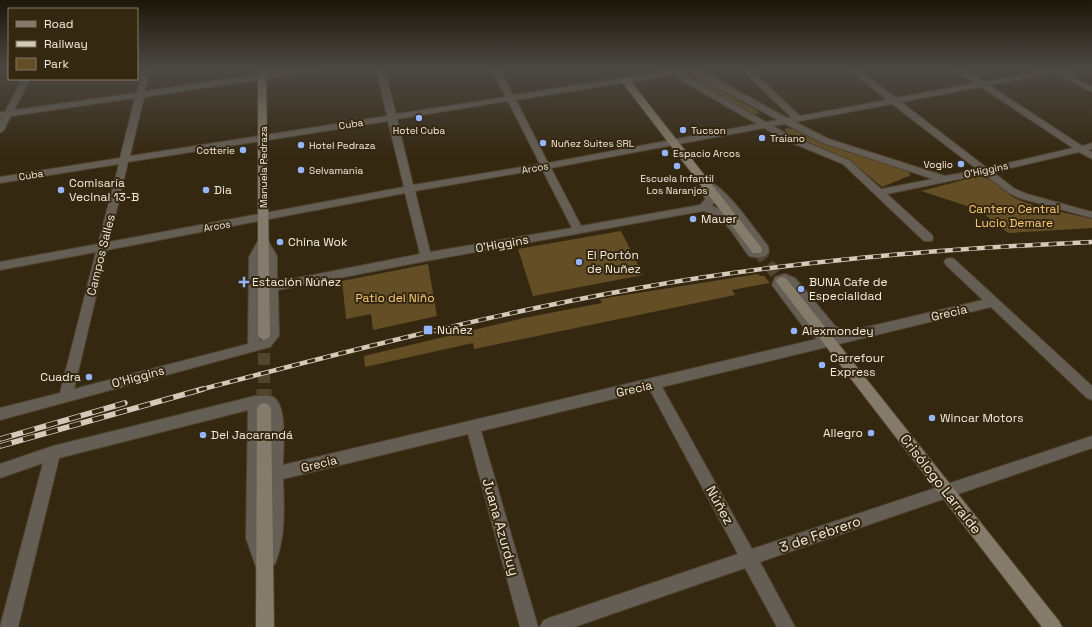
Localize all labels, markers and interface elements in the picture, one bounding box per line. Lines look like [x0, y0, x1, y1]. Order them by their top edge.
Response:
legend [8, 8, 138, 80]
text: Road [44, 16, 73, 32]
text: Railway [44, 36, 88, 52]
text: Park [44, 56, 69, 72]
marker: Hotel Cuba [414, 113, 424, 123]
street label: Cuba [338, 116, 364, 132]
place label: Hotel Cuba [393, 124, 446, 137]
place label: Tucson [691, 124, 726, 137]
marker: Tucson [678, 125, 688, 135]
street label: Manuela Pedraza [257, 126, 270, 208]
place label: Traiano [770, 132, 805, 145]
marker: Traiano [757, 133, 767, 143]
place label: Nuñez Suites SRL [551, 137, 635, 150]
marker: Nuñez Suites SRL [538, 138, 548, 148]
place label: Hotel Pedraza [309, 139, 376, 152]
marker: Hotel Pedraza [296, 140, 306, 150]
place label: Cotterie [197, 144, 235, 157]
marker: Cotterie [238, 145, 248, 155]
place label: Espacio Arcos [673, 147, 740, 160]
marker: Espacio Arcos [660, 148, 670, 158]
place label: Voglio [924, 158, 953, 171]
street label: Arcos [520, 159, 550, 177]
marker: Voglio [956, 159, 966, 169]
street label: O'Higgins [963, 159, 1009, 181]
marker: Escuela Infantil Los Naranjos [672, 161, 682, 171]
place label: Selvamania [309, 164, 363, 177]
marker: Selvamania [296, 165, 306, 175]
street label: Cuba [18, 167, 44, 183]
place label: Escuela Infantil Los Naranjos [640, 172, 714, 197]
place label: Comisaría Vecinal 13-B [69, 175, 139, 205]
place label: Dia [214, 182, 232, 198]
marker: Comisaría Vecinal 13-B [56, 185, 66, 195]
marker: Dia [201, 185, 211, 195]
park label: Cantero Central Lucio Demare [969, 201, 1059, 231]
place label: Mauer [701, 211, 738, 227]
street label: Campos Salles [83, 213, 119, 297]
marker: Mauer [688, 214, 698, 224]
street label: Arcos [202, 217, 232, 235]
street label: O'Higgins [474, 231, 530, 257]
place label: China Wok [288, 234, 348, 250]
marker: China Wok [275, 237, 285, 247]
place label: El Portón de Nuñez [587, 247, 641, 277]
marker: El Portón de Nuñez [574, 257, 584, 267]
place label: Estación Núñez [252, 274, 341, 290]
place label: BUNA Cafe de Especialidad [809, 274, 888, 304]
marker: Estación Núñez [239, 277, 249, 287]
marker: BUNA Cafe de Especialidad [796, 284, 806, 294]
park label: Patio del Niño [355, 290, 435, 306]
street label: Grecia [929, 301, 969, 325]
place label: Núñez [437, 322, 473, 338]
place label: Alexmondey [802, 323, 874, 339]
marker: Núñez [422, 324, 434, 336]
marker: Alexmondey [789, 326, 799, 336]
place label: Carrefour Express [830, 350, 885, 380]
marker: Carrefour Express [817, 360, 827, 370]
street label: O'Higgins [110, 362, 166, 392]
place label: Cuadra [40, 369, 81, 385]
marker: Cuadra [84, 372, 94, 382]
street label: Grecia [614, 377, 654, 401]
place label: Wincar Motors [940, 410, 1024, 426]
marker: Wincar Motors [927, 413, 937, 423]
place label: Allegro [823, 425, 863, 441]
place label: Del Jacarandá [211, 427, 293, 443]
marker: Allegro [866, 428, 876, 438]
marker: Del Jacarandá [198, 430, 208, 440]
street label: Crisólogo Larralde [896, 430, 986, 538]
street label: Grecia [299, 452, 339, 476]
street label: Juana Azurduy [479, 476, 523, 578]
street label: Núñez [702, 482, 738, 528]
street label: 3 de Febrero [777, 512, 863, 556]

